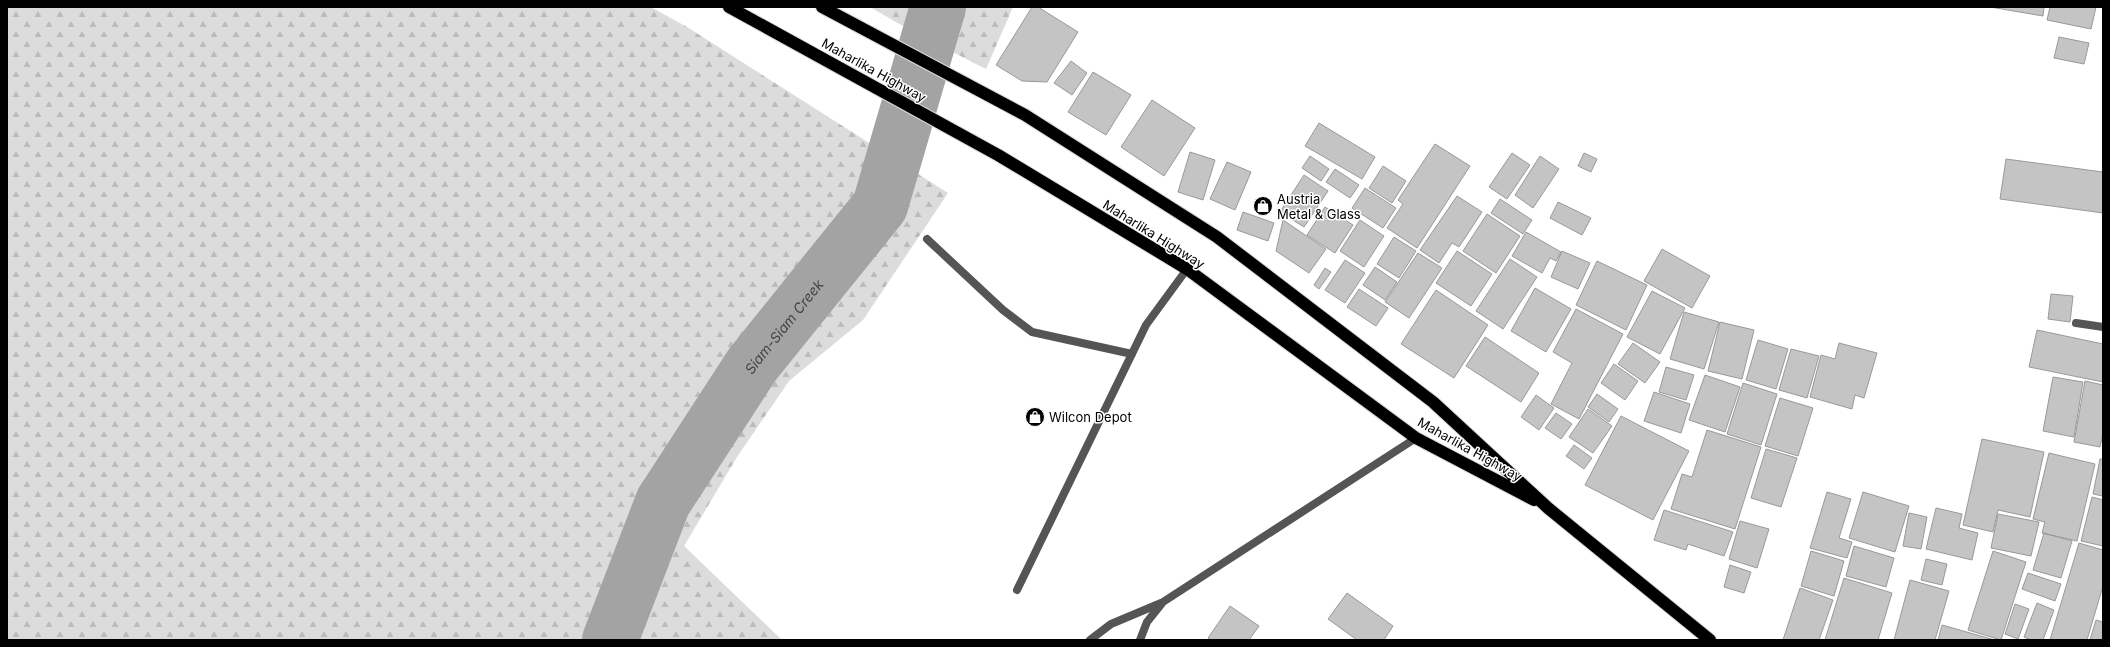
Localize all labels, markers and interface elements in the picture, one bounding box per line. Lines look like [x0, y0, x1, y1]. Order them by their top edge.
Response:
street label: Maharlika Highway [819, 35, 929, 105]
place label: Austria Metal & Glass [1277, 191, 1361, 222]
shop icon: Austria Metal & Glass [1252, 195, 1274, 217]
street label: Maharlika Highway [1100, 196, 1208, 272]
water label: Siam-Siam Creek [740, 275, 826, 376]
shop icon: Wilcon Depot [1024, 406, 1046, 428]
place label: Wilcon Depot [1049, 409, 1132, 425]
street label: Maharlika Highway [1415, 414, 1525, 484]

